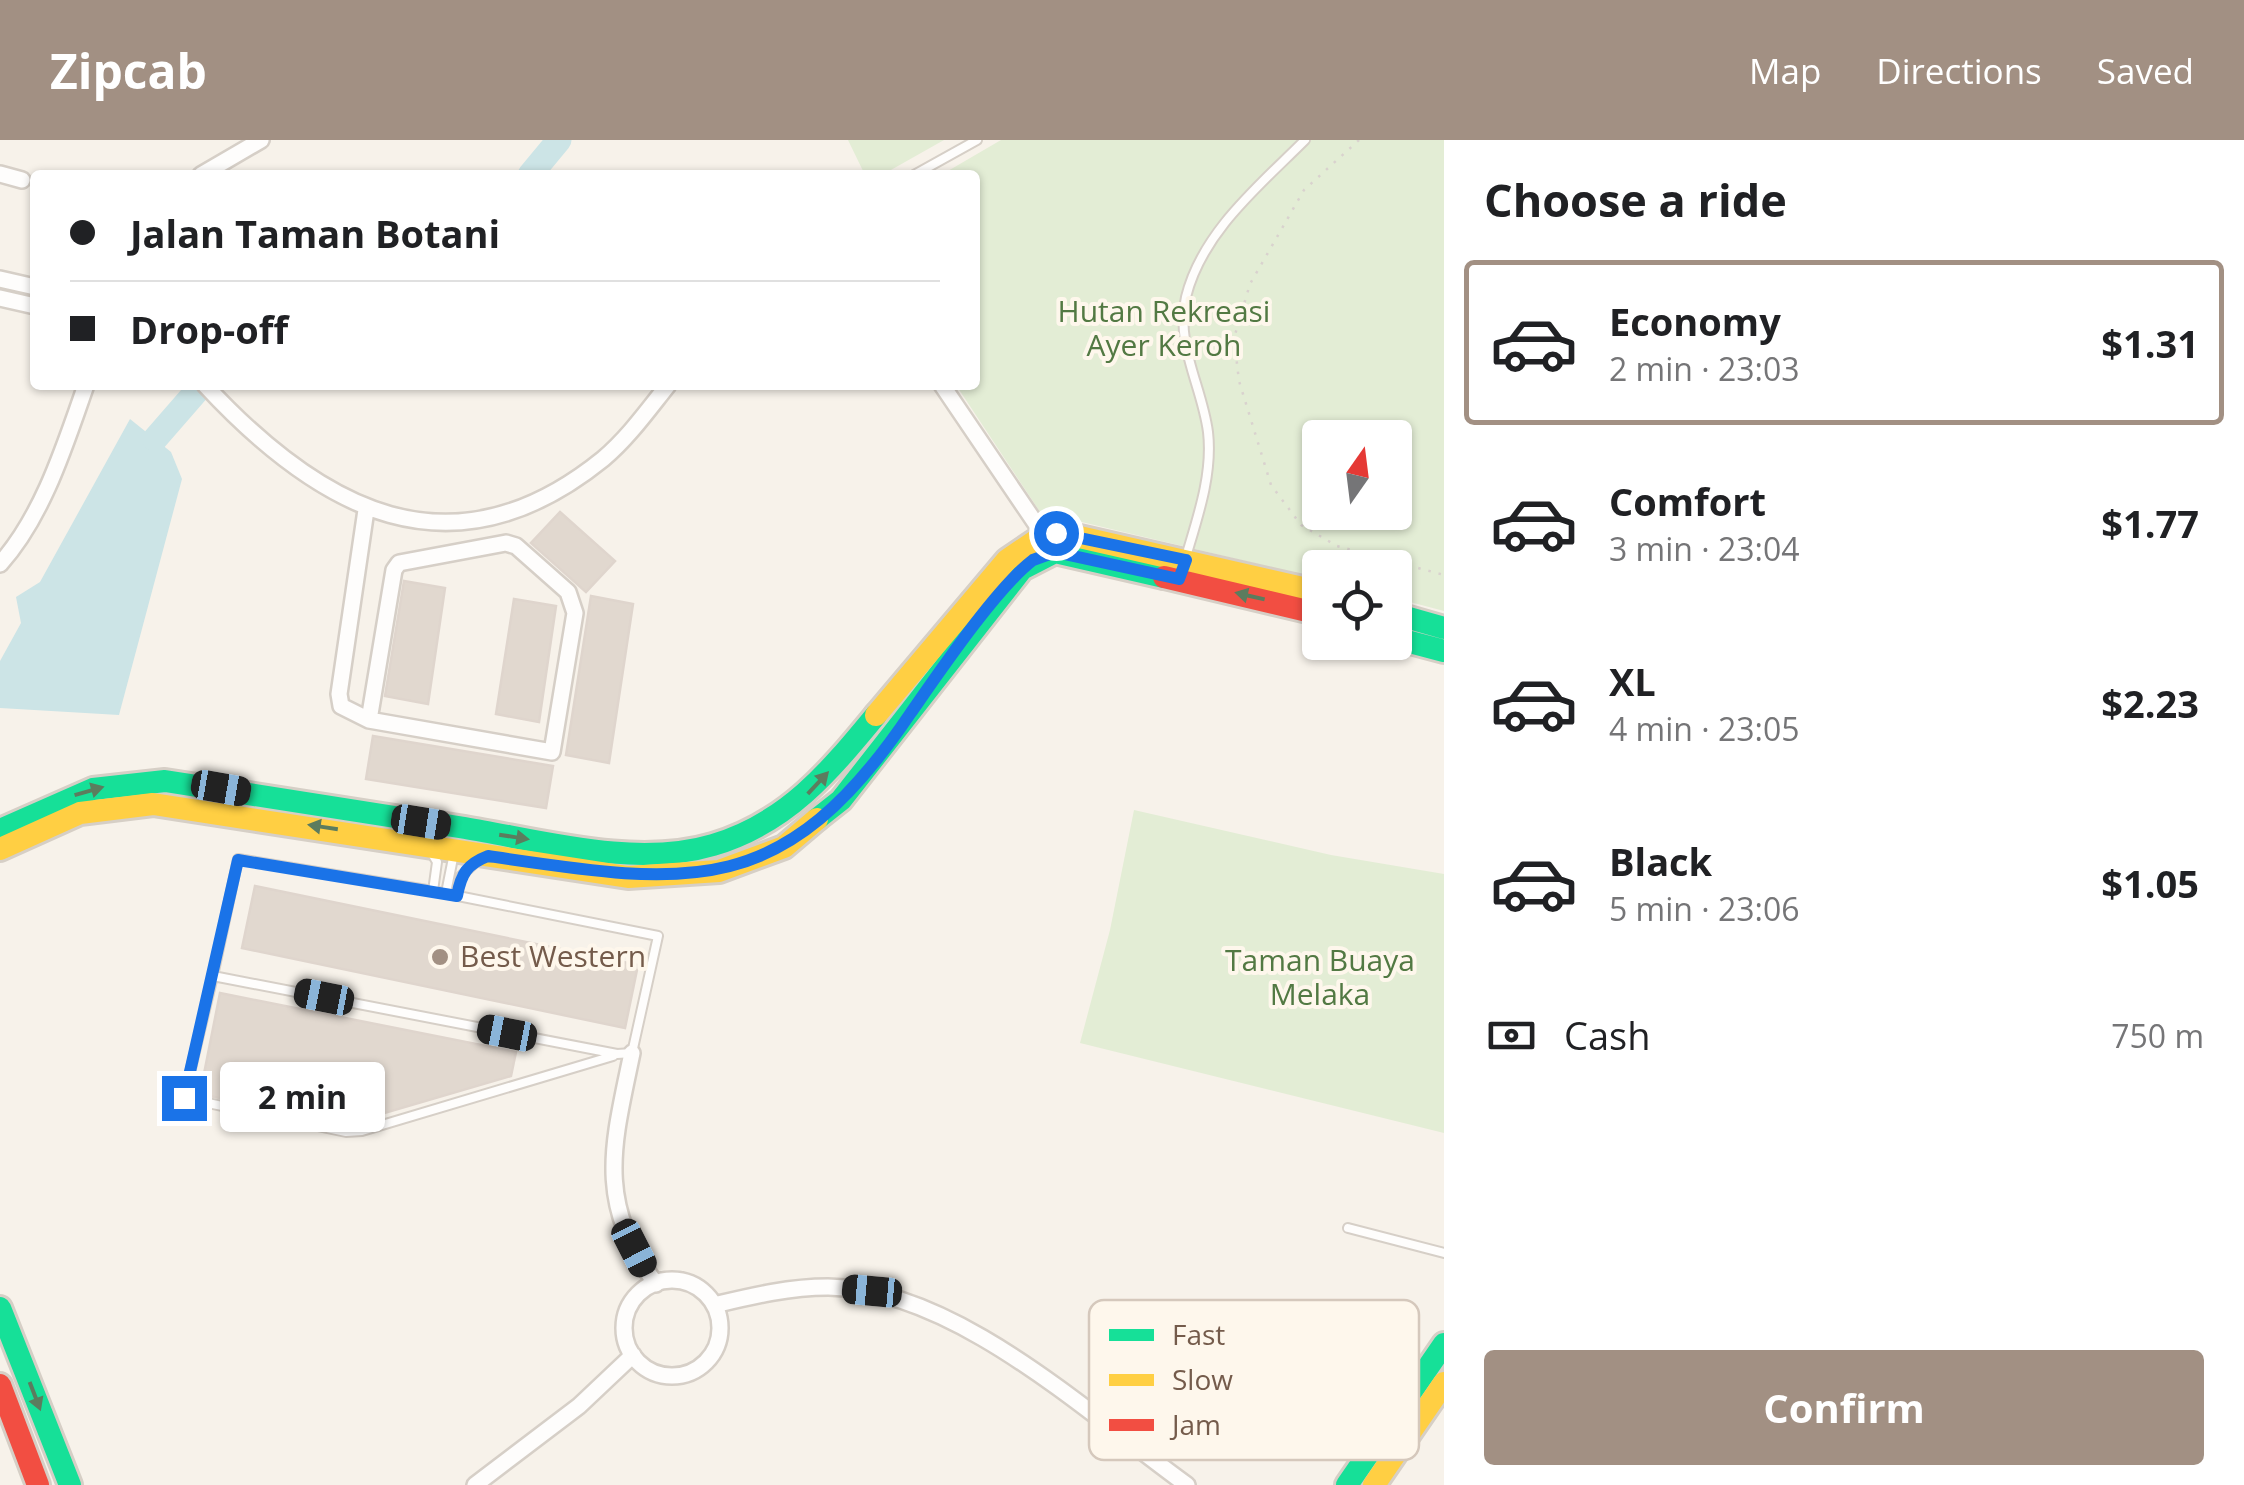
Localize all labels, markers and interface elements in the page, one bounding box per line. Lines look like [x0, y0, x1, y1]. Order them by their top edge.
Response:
text: Zipcab [50, 38, 207, 103]
text: Map [1749, 47, 1821, 94]
text: Directions [1876, 47, 2042, 94]
text: Saved [2097, 47, 2194, 94]
text: Choose a ride [1484, 169, 1787, 230]
text: Jalan Taman Botani [130, 207, 500, 259]
park label: Hutan Rekreasi Ayer Keroh [1058, 290, 1270, 365]
text: Economy [1609, 295, 1781, 347]
icon: car [1489, 298, 1579, 388]
text: Drop-off [130, 303, 288, 355]
text: $1.31 [2101, 317, 2199, 369]
text: 2 min · 23:03 [1609, 347, 1800, 390]
north arrow [1302, 420, 1412, 530]
map controls [1302, 420, 1412, 660]
text: Comfort [1609, 475, 1766, 527]
icon: car [1489, 478, 1579, 568]
text: $1.77 [2101, 497, 2199, 549]
route start [1034, 511, 1079, 556]
text: 3 min · 23:04 [1609, 527, 1800, 570]
button: locate [1302, 550, 1412, 660]
one-way arrow [1234, 588, 1265, 603]
text: XL [1609, 655, 1656, 707]
icon: car [1489, 658, 1579, 748]
text: $2.23 [2101, 677, 2199, 729]
text: 4 min · 23:05 [1609, 707, 1800, 750]
car [189, 768, 253, 808]
one-way arrow [806, 772, 829, 796]
one-way arrow [74, 783, 105, 798]
car [389, 802, 453, 842]
one-way arrow [306, 819, 338, 834]
one-way arrow [498, 829, 530, 845]
text: Black [1609, 835, 1712, 887]
icon: car [1489, 838, 1579, 928]
text: $1.05 [2101, 857, 2199, 909]
text: 5 min · 23:06 [1609, 887, 1800, 930]
place label: Best Western [460, 935, 646, 976]
park label: Taman Buaya Melaka [1225, 939, 1415, 1014]
marker: Best Western [429, 946, 451, 968]
car [292, 977, 356, 1017]
icon: cash [1484, 1008, 1539, 1063]
text: Cash [1564, 1009, 1650, 1061]
car [475, 1013, 539, 1053]
text: 750 m [2111, 1014, 2204, 1057]
callout: 2 min [219, 1063, 384, 1133]
text: 2 min [258, 1075, 347, 1118]
route end [162, 1076, 207, 1121]
car [607, 1214, 661, 1282]
car [841, 1273, 903, 1309]
legend [1089, 1300, 1419, 1460]
text: Fast [1172, 1315, 1225, 1353]
button: Confirm [1484, 1350, 2204, 1465]
text: Slow [1172, 1360, 1233, 1398]
one-way arrow [28, 1382, 43, 1412]
text: Jam [1169, 1405, 1221, 1443]

